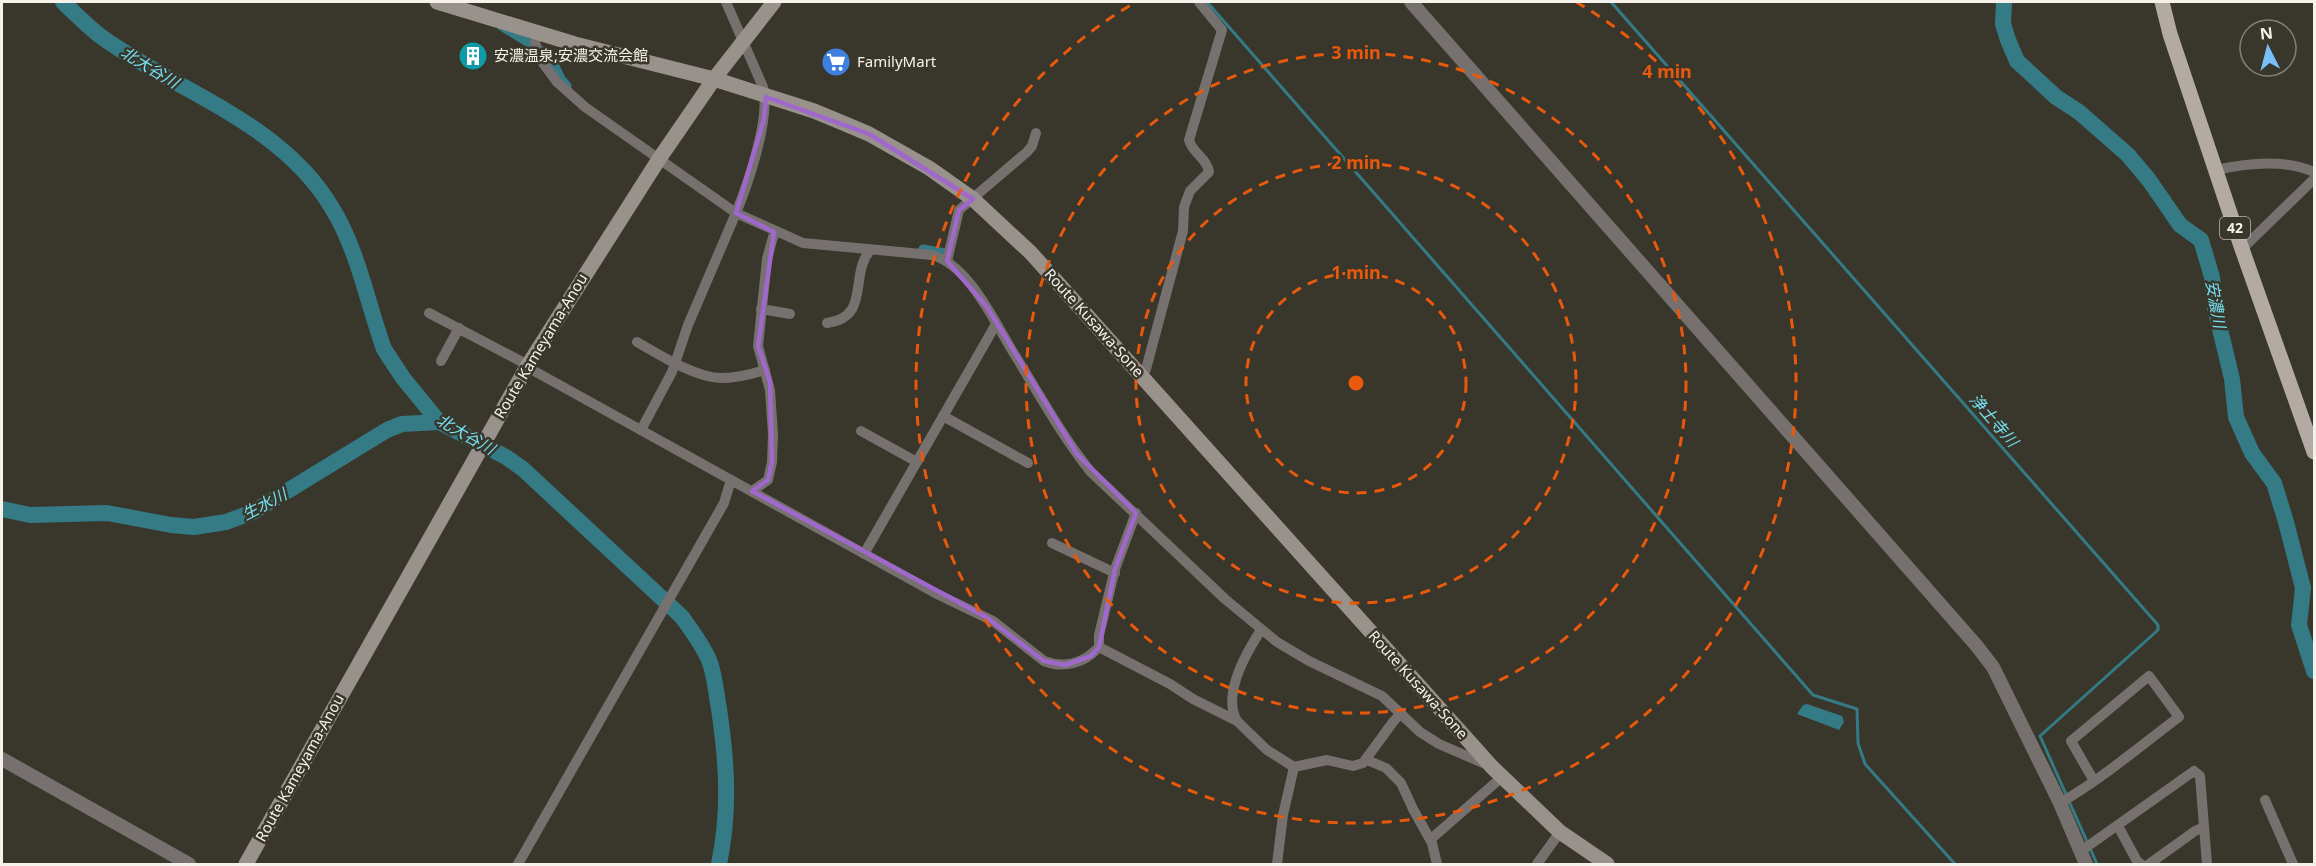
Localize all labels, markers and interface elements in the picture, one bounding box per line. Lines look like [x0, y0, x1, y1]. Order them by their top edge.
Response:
north arrow [2238, 18, 2298, 78]
text: N [2259, 21, 2274, 45]
building icon: 安濃温泉;安濃交流会館 [457, 40, 489, 72]
text: 3 min [1331, 40, 1381, 64]
water label: 北大谷川 [117, 41, 185, 94]
place label: 安濃温泉;安濃交流会館 [494, 45, 648, 65]
supermarket icon: FamilyMart [820, 46, 852, 78]
place label: FamilyMart [857, 51, 937, 71]
text: 4 min [1642, 59, 1692, 83]
text: 2 min [1331, 150, 1381, 174]
road number: 42 [2220, 217, 2250, 239]
text: 1 min [1331, 260, 1381, 284]
street label: Route Kusawa-Sone [1041, 264, 1149, 381]
street label: Route Kameyama-Anou [489, 269, 591, 422]
water label: 安濃川 [2201, 278, 2231, 332]
centre of rings [1346, 373, 1366, 393]
water label: 浄土寺川 [1965, 389, 2025, 453]
water label: 北大谷川 [433, 408, 501, 461]
water label: 生水川 [238, 482, 292, 525]
street label: Route Kusawa-Sone [1365, 626, 1473, 743]
street label: Route Kameyama-Anou [250, 690, 348, 845]

